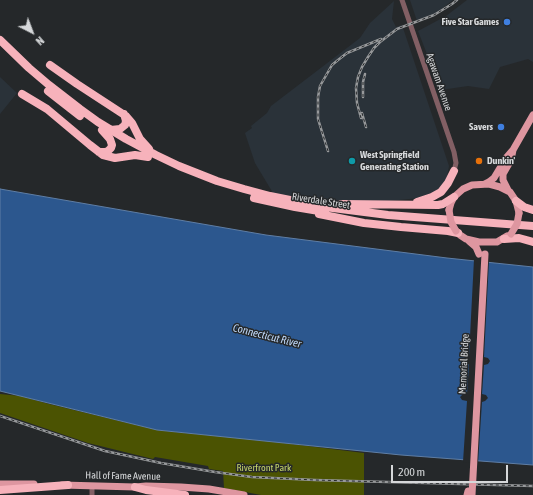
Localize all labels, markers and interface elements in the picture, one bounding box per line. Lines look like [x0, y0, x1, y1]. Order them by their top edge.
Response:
north arrow [12, 12, 52, 52]
place label: Five Star Games [441, 16, 499, 28]
marker: Five Star Games [502, 17, 512, 27]
text: N [34, 34, 46, 48]
street label: Agawam Avenue [423, 51, 455, 113]
place label: Savers [469, 121, 493, 133]
marker: Savers [496, 122, 506, 132]
place label: West Springfield Generating Station [360, 149, 429, 172]
place label: Dunkin' [487, 155, 515, 167]
marker: West Springfield Generating Station [347, 156, 357, 166]
marker: Dunkin' [474, 156, 484, 166]
street label: Riverdale Street [291, 190, 351, 212]
water label: Connecticut River [231, 321, 303, 351]
street label: Memorial Bridge [456, 334, 472, 394]
scale bar [393, 457, 510, 483]
park label: Riverfront Park [237, 462, 291, 474]
text: 200 m [398, 465, 425, 479]
street label: Hall of Fame Avenue [85, 469, 161, 483]

